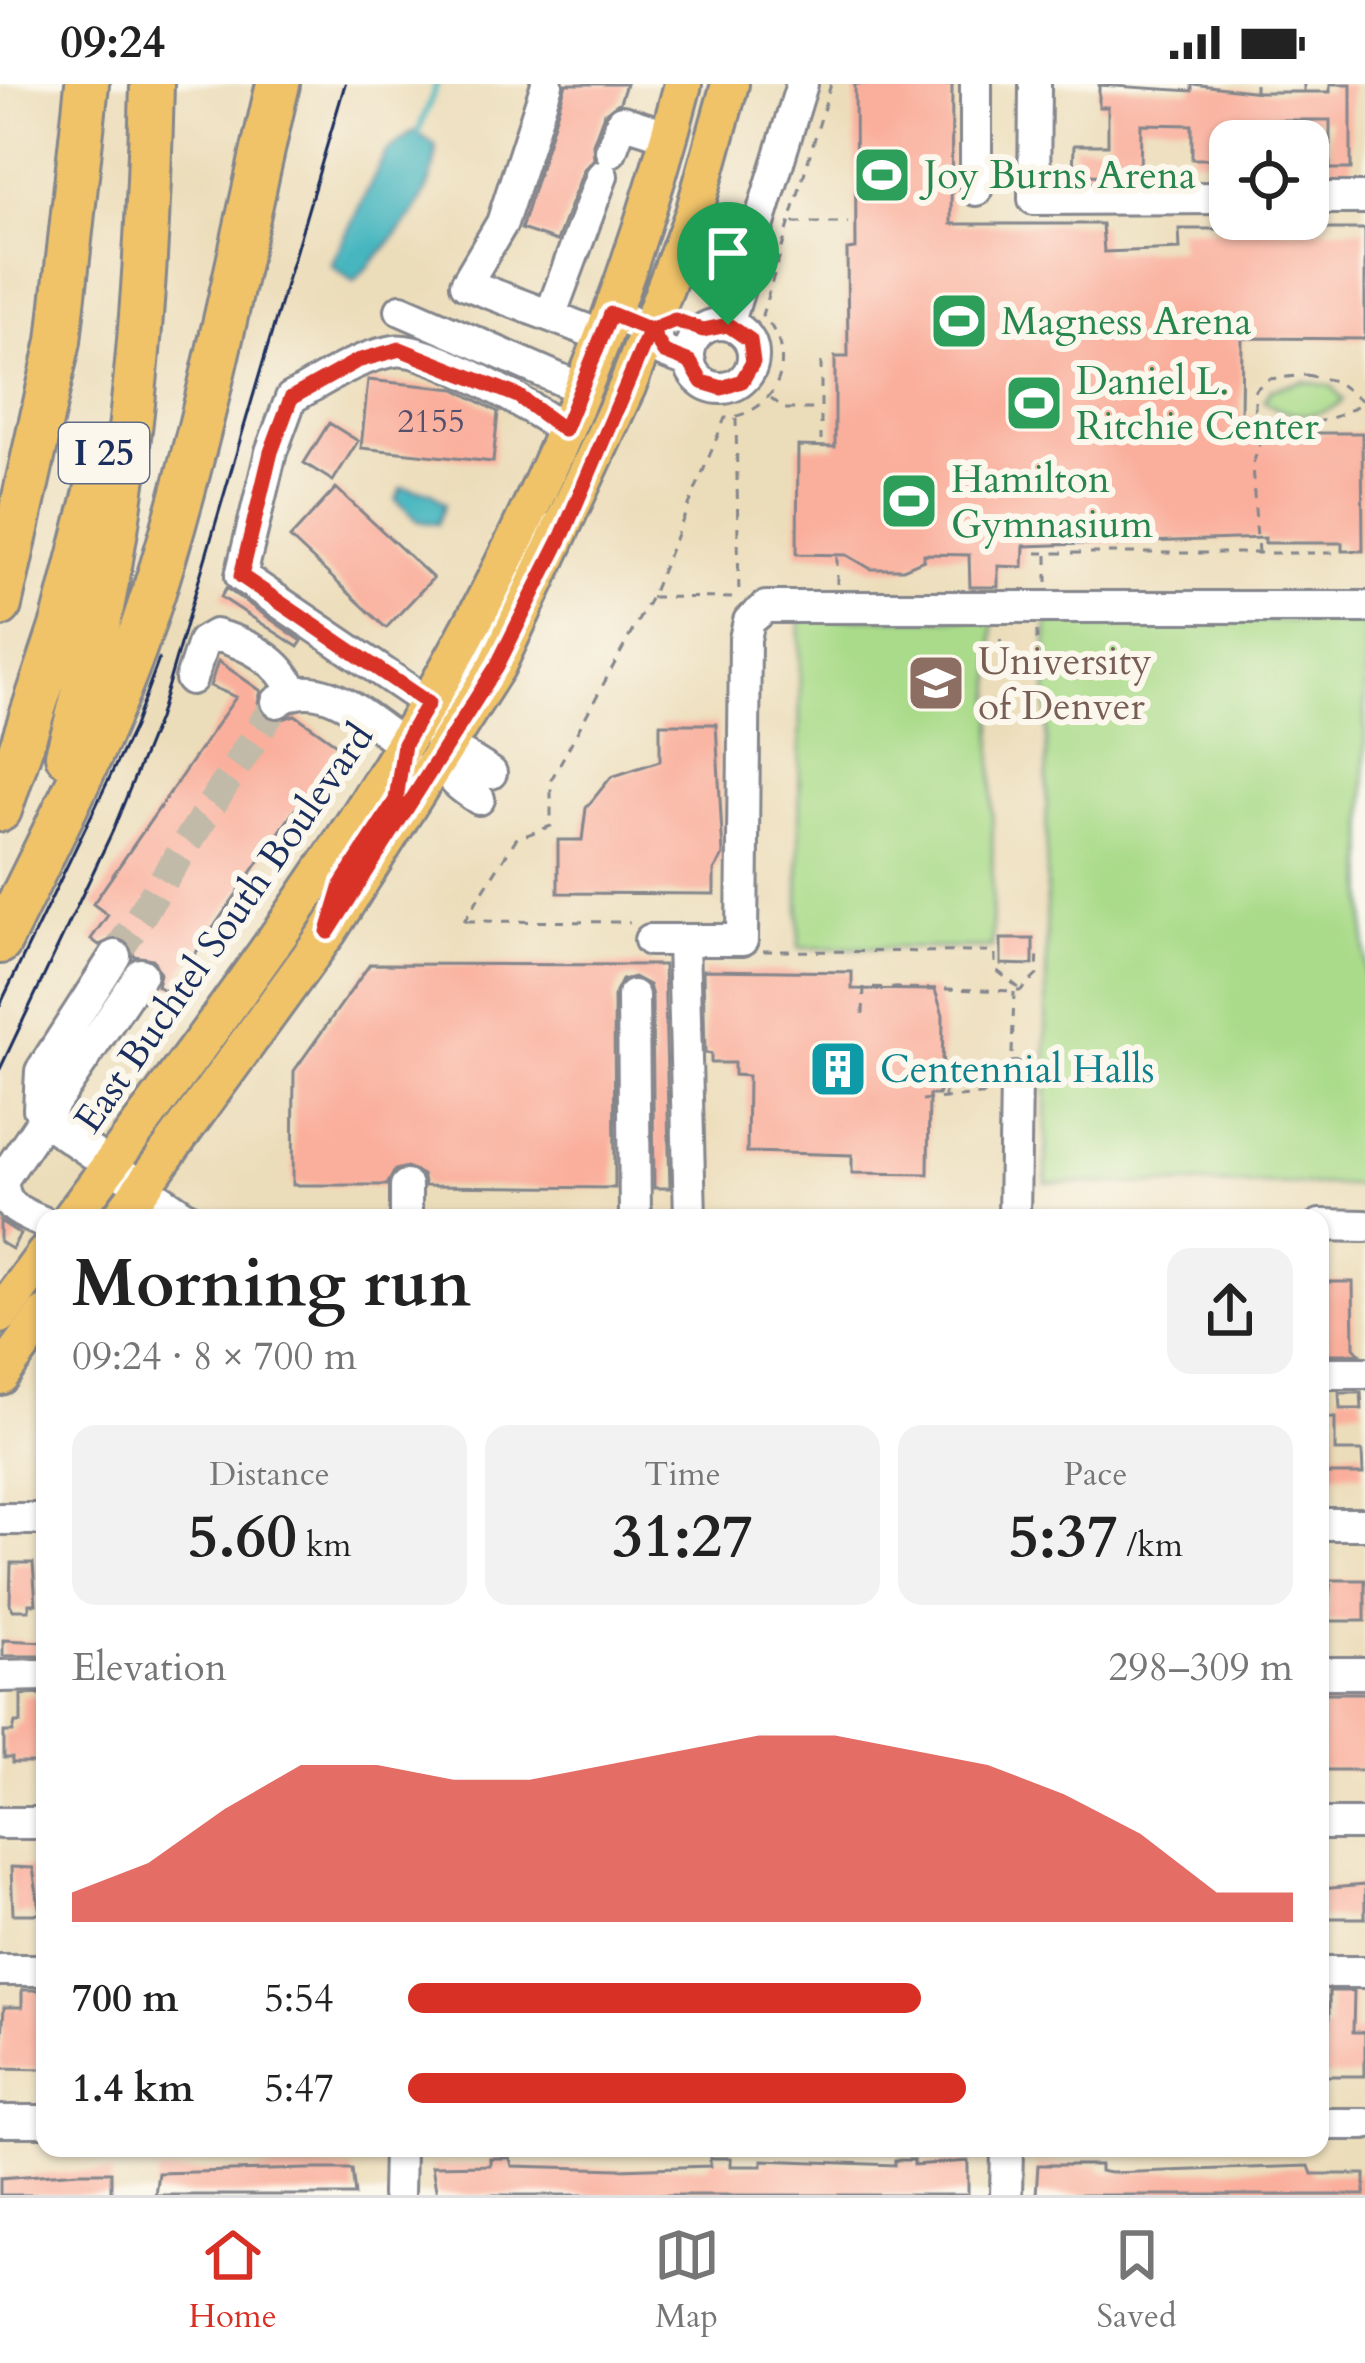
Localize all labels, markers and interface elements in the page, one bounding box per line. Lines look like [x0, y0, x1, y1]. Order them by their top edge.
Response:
text: 09:24 [60, 12, 165, 73]
map controls [1209, 120, 1329, 240]
button: locate [1209, 120, 1329, 240]
sports icon: Joy Burns Arena [851, 144, 913, 206]
place label: Joy Burns Arena [919, 149, 1196, 202]
pin [677, 202, 779, 325]
icon: arrive [695, 220, 761, 286]
sports icon: Magness Arena [928, 290, 990, 352]
place label: Magness Arena [1001, 295, 1252, 348]
place label: Daniel L. Ritchie Center [1076, 355, 1319, 453]
sports icon: Daniel L. Ritchie Center [1003, 372, 1065, 434]
house number: 2155 [397, 399, 465, 444]
road number: I 25 [59, 423, 149, 483]
place label: Hamilton Gymnasium [951, 453, 1153, 551]
sports icon: Hamilton Gymnasium [878, 470, 940, 532]
place label: University of Denver [978, 635, 1152, 733]
school or university icon: University of Denver [905, 652, 967, 714]
street label: East Buchtel South Boulevard [62, 712, 386, 1143]
building icon: Centennial Halls [807, 1038, 869, 1100]
place label: Centennial Halls [880, 1043, 1155, 1096]
text: Morning run [72, 1240, 471, 1329]
button: share [1167, 1248, 1293, 1374]
text: 09:24 · 8 × 700 m [72, 1330, 357, 1383]
text: Distance [209, 1452, 330, 1497]
text: Time [644, 1452, 721, 1497]
text: Pace [1064, 1452, 1127, 1497]
text: 5.60 [187, 1497, 297, 1578]
text: 31:27 [612, 1497, 753, 1578]
text: 5:37 [1008, 1497, 1118, 1578]
text: km [297, 1523, 352, 1568]
text: /km [1118, 1523, 1183, 1568]
text: Elevation [72, 1641, 227, 1694]
text: 298–309 m [1108, 1641, 1293, 1694]
text: 700 m [72, 1972, 178, 2025]
text: 5:54 [264, 1972, 334, 2025]
text: 1.4 km [72, 2062, 194, 2115]
text: 5:47 [264, 2062, 334, 2115]
tab: Home [188, 2222, 277, 2339]
tab: Map [654, 2222, 720, 2339]
tab: Saved [1097, 2222, 1177, 2339]

